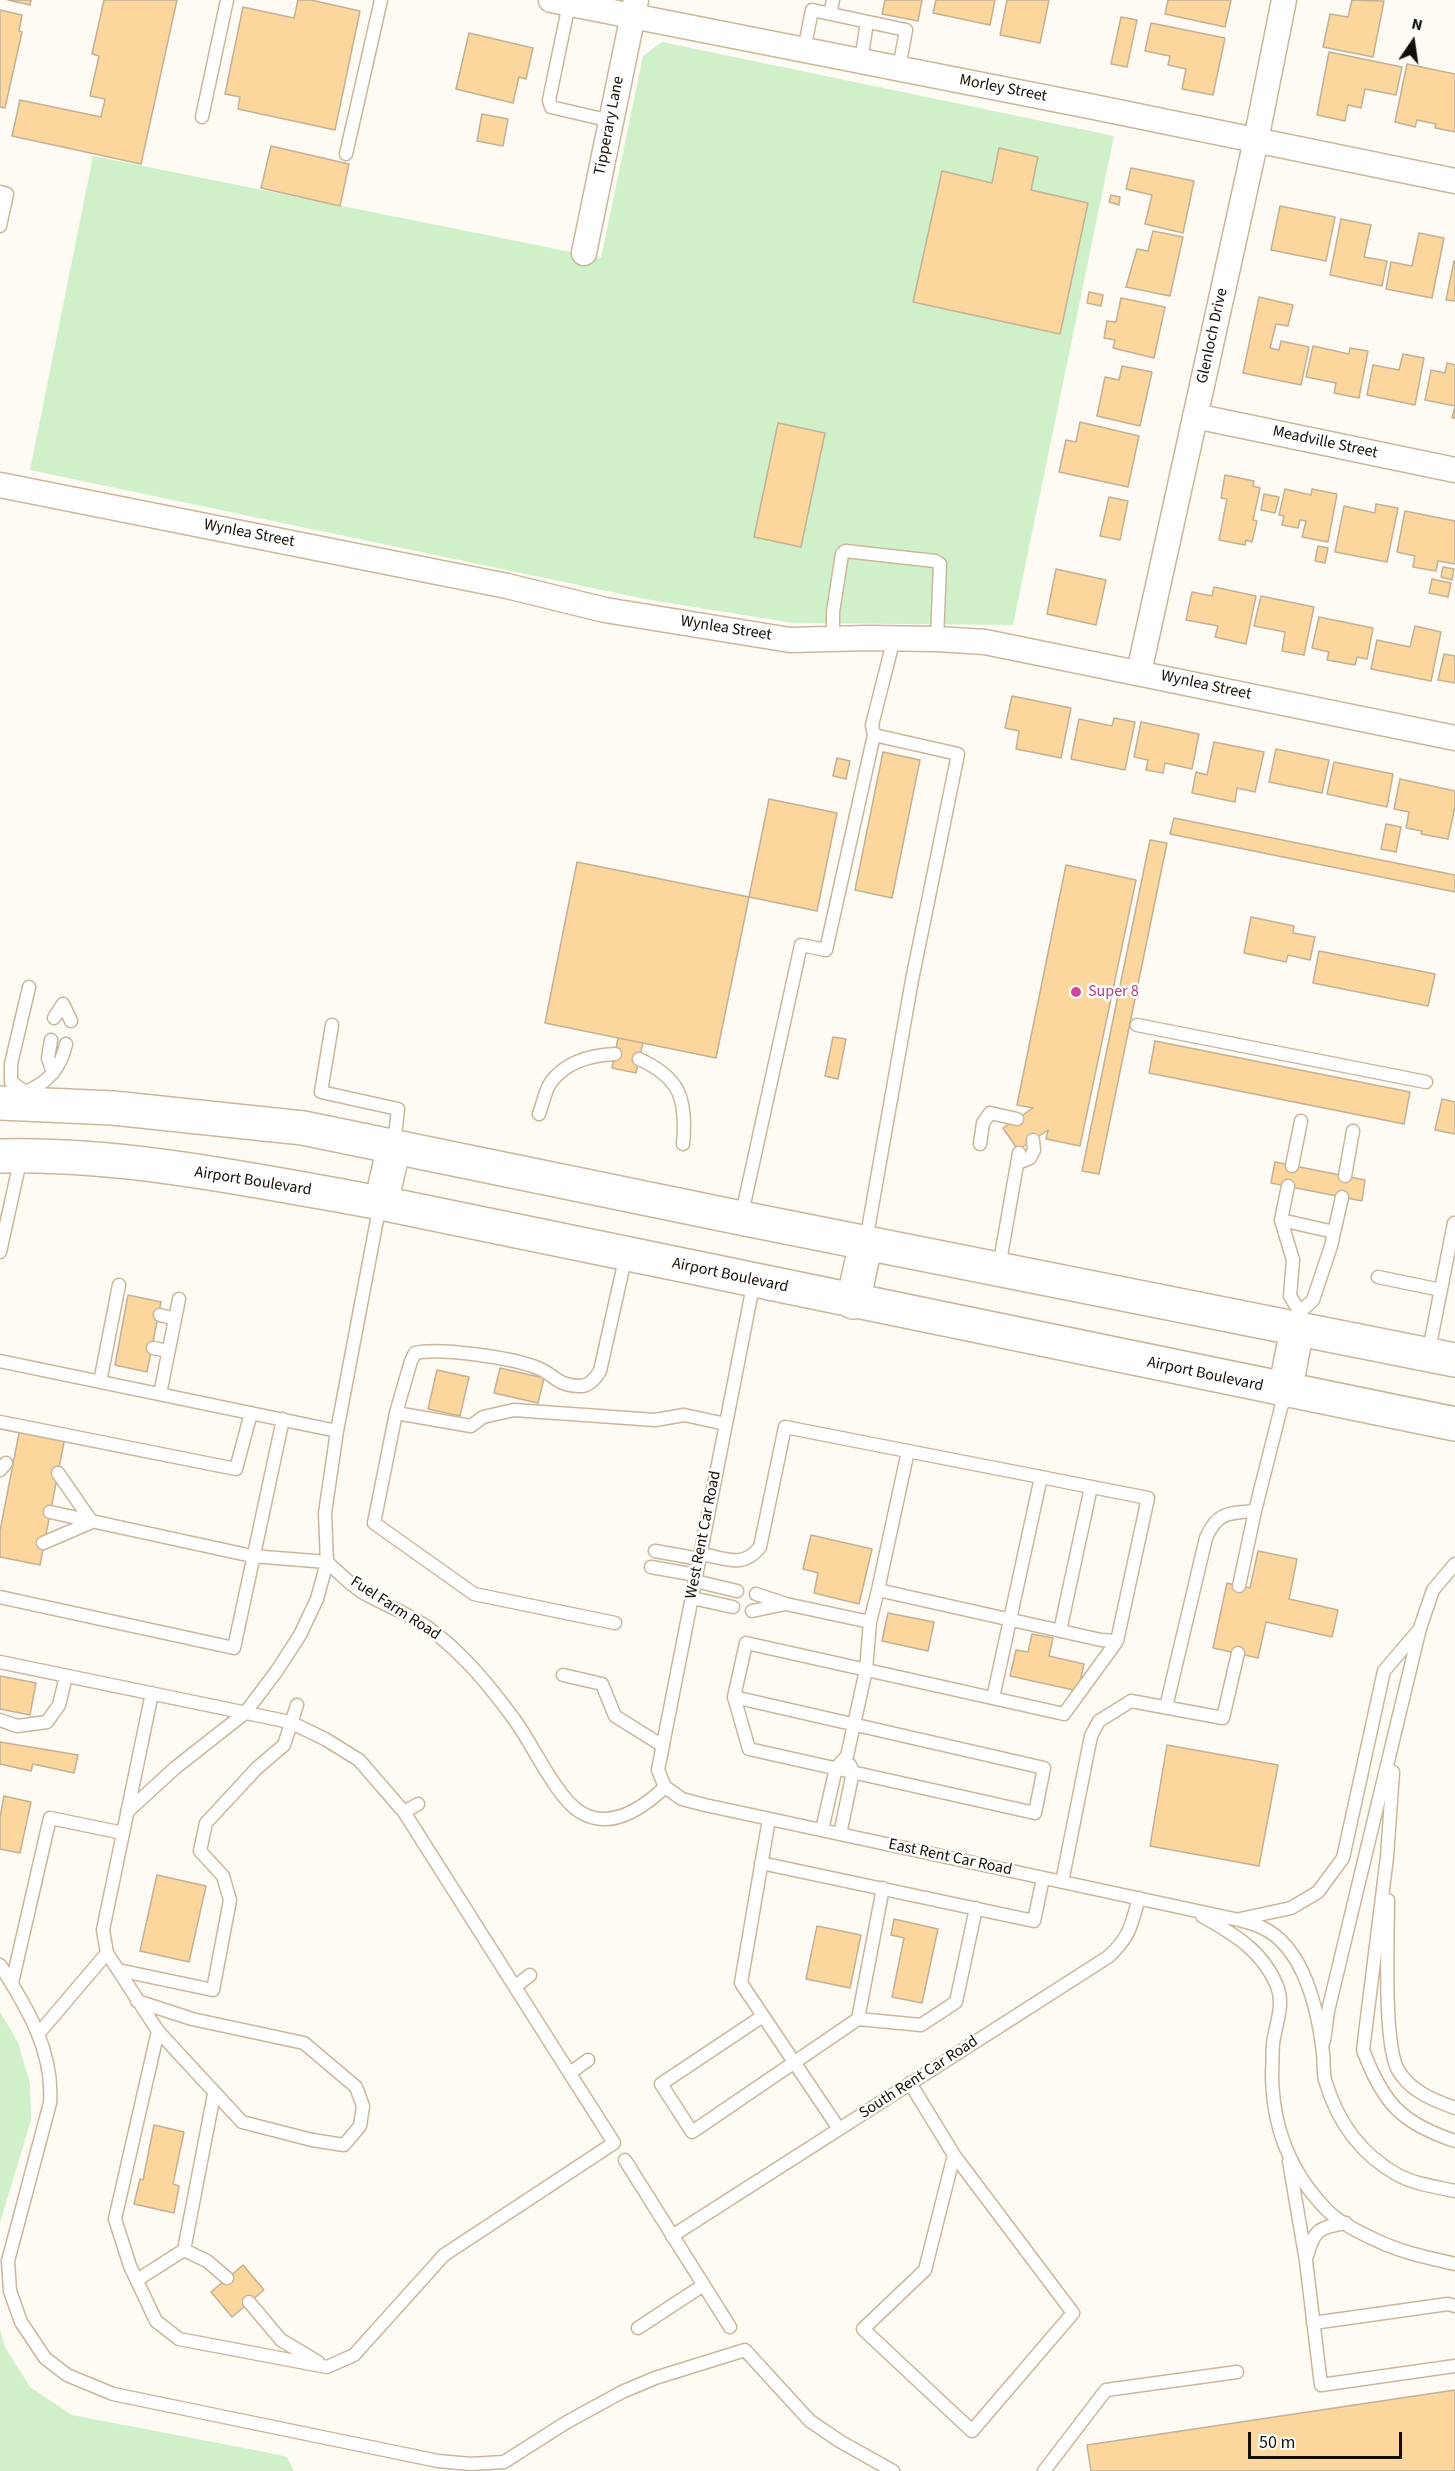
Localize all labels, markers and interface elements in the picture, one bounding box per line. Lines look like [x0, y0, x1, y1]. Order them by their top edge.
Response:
north arrow [1383, 12, 1443, 72]
text: N [1409, 13, 1425, 36]
street label: Morley Street [958, 71, 1048, 107]
street label: Tipperary Lane [591, 75, 629, 177]
street label: Glenloch Drive [1193, 286, 1233, 386]
street label: Meadville Street [1271, 422, 1379, 464]
street label: Wynlea Street [202, 516, 296, 552]
street label: Wynlea Street [679, 612, 773, 646]
street label: Wynlea Street [1159, 667, 1253, 705]
place label: Super 8 [1088, 982, 1139, 1002]
marker: Super 8 [1069, 985, 1083, 999]
street label: Airport Boulevard [193, 1163, 313, 1201]
street label: Airport Boulevard [670, 1254, 790, 1298]
street label: Airport Boulevard [1145, 1353, 1265, 1397]
street label: West Rent Car Road [682, 1469, 726, 1601]
street label: Fuel Farm Road [346, 1573, 444, 1645]
street label: East Rent Car Road [886, 1836, 1014, 1880]
street label: South Rent Car Road [856, 2032, 982, 2124]
scale bar [1251, 2420, 1406, 2458]
text: 50 m [1259, 2430, 1295, 2455]

